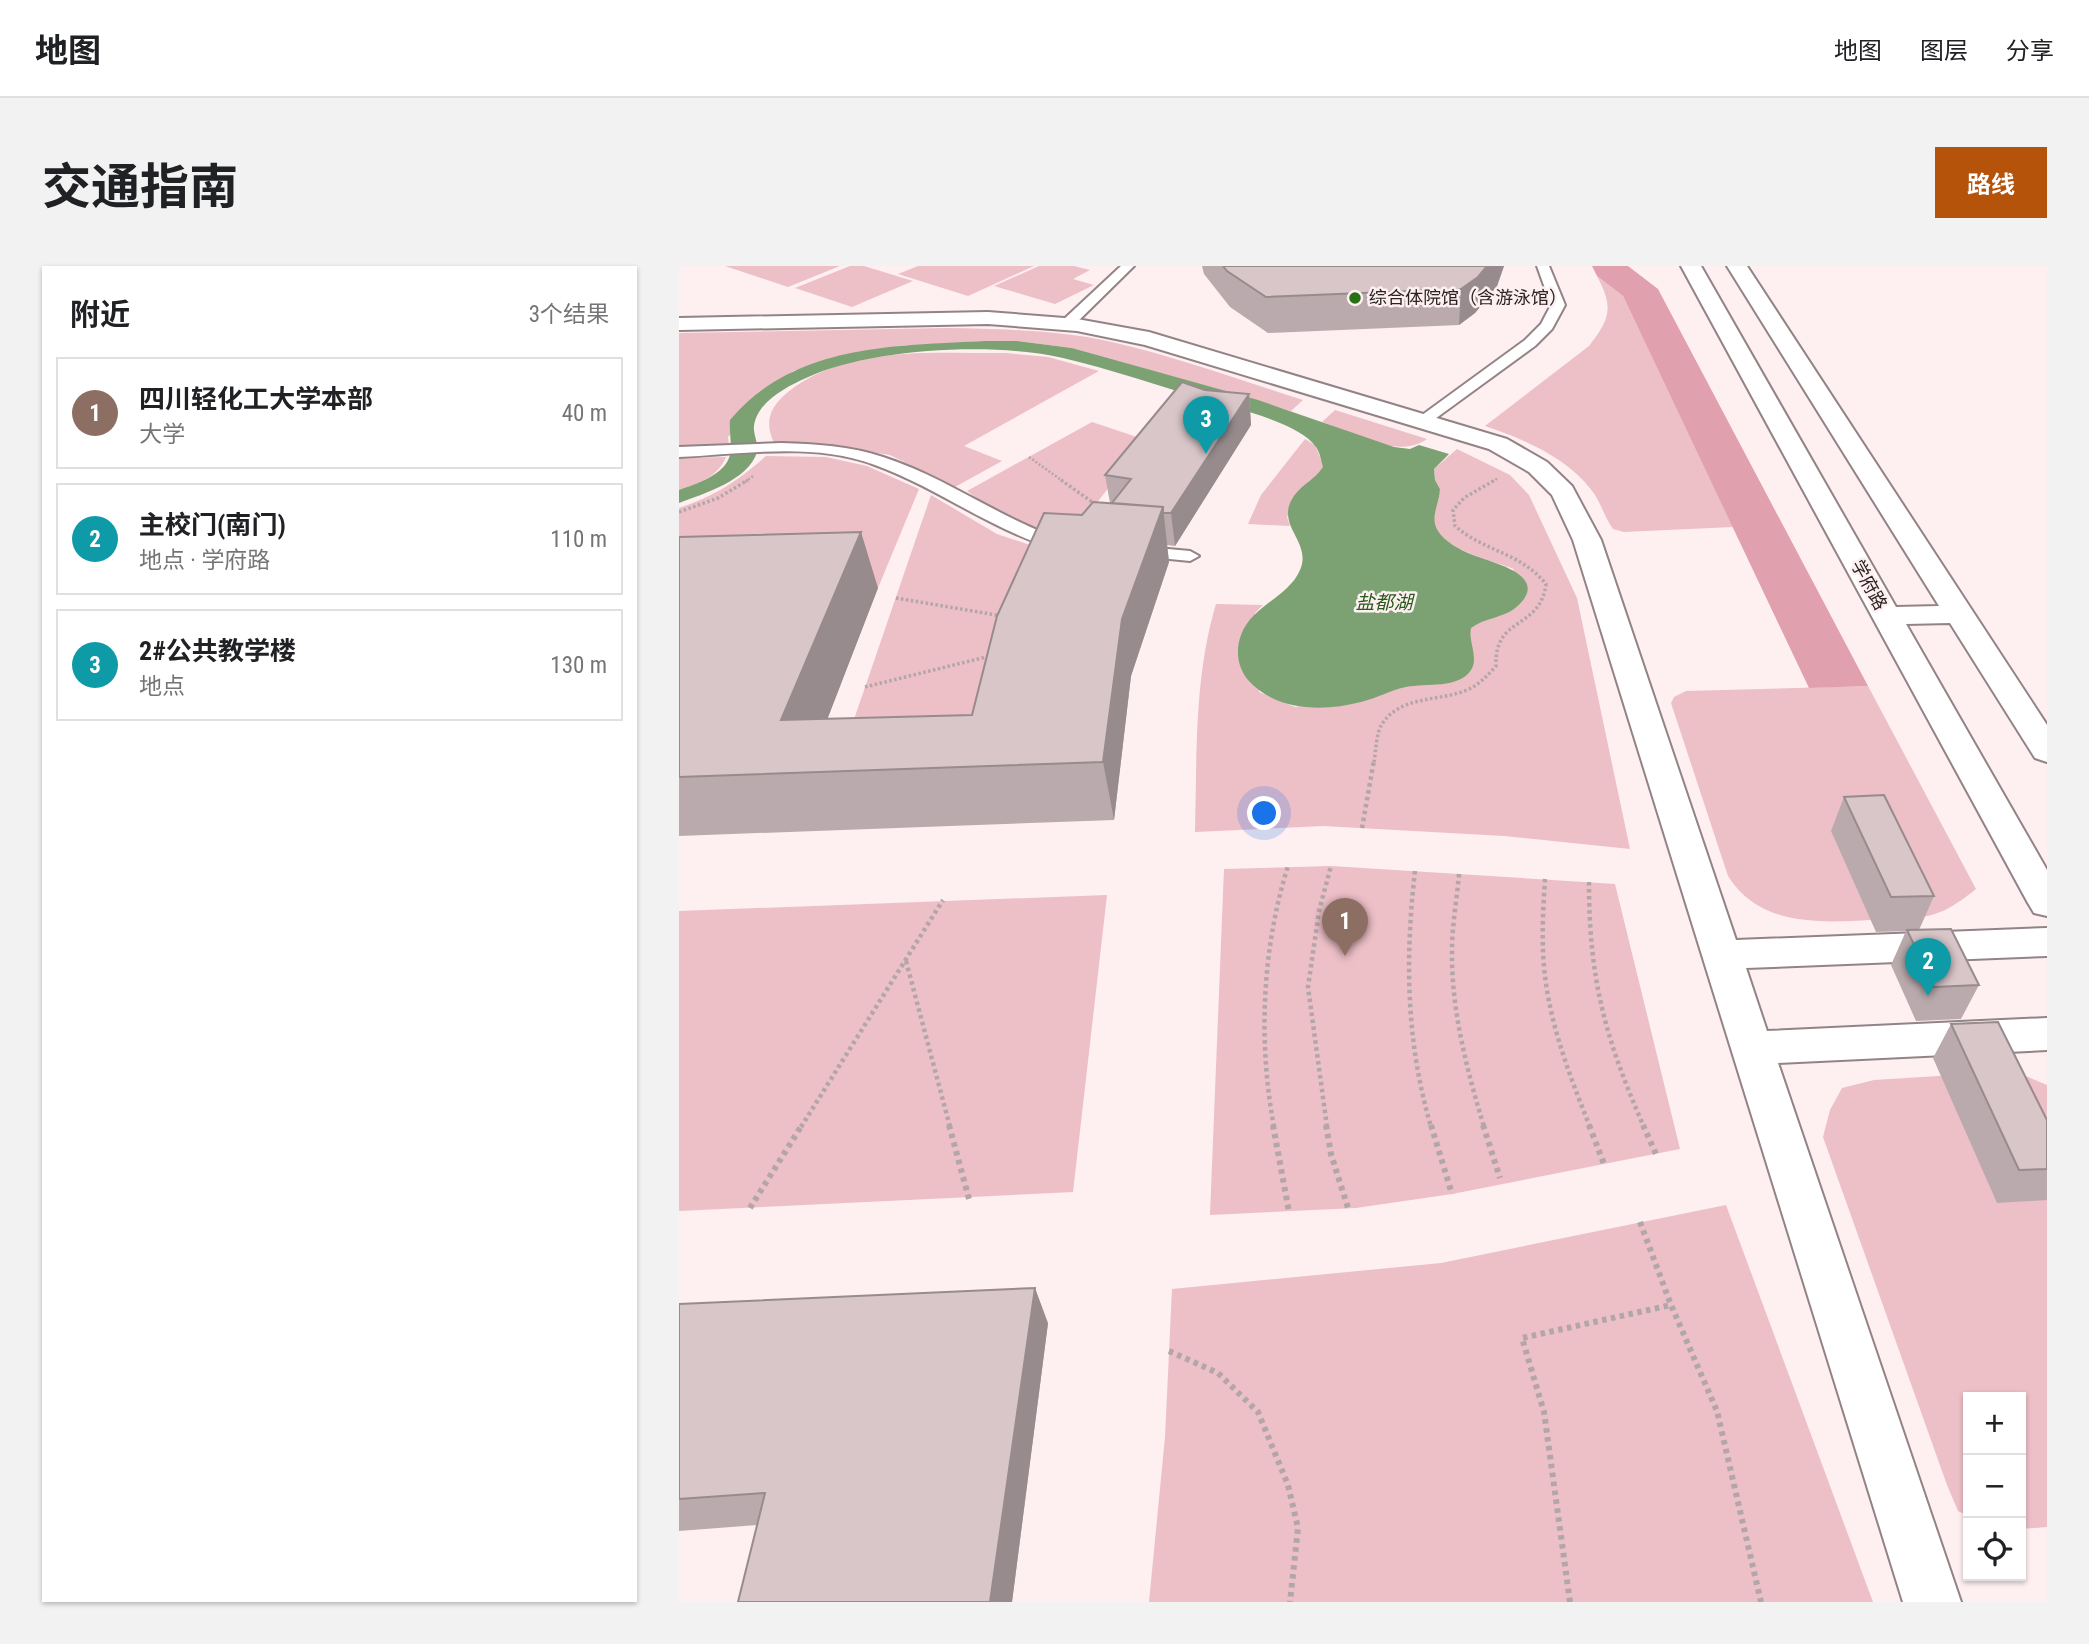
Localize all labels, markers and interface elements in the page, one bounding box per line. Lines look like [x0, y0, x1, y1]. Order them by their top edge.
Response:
text: 地图 [35, 31, 101, 70]
text: 地图 [1834, 37, 1882, 65]
text: 图层 [1920, 37, 1968, 65]
text: 分享 [2006, 37, 2054, 65]
button: 路线 [1935, 147, 2047, 218]
text: 交通指南 [42, 159, 238, 216]
place label: 综合体院馆（含游泳馆） [1369, 287, 1567, 308]
marker: 综合体院馆（含游泳馆） [1347, 290, 1363, 306]
text: 附近 [70, 297, 130, 332]
text: 3个结果 [529, 301, 609, 328]
text: 四川轻化工大学本部 [139, 384, 373, 414]
pin: 3 [1183, 396, 1229, 454]
text: 1 [89, 400, 101, 427]
text: 40 m [562, 400, 607, 427]
text: 大学 [139, 421, 185, 448]
text: 主校门(南门) [139, 510, 286, 540]
text: 2 [89, 526, 101, 553]
text: 110 m [550, 526, 607, 553]
text: 地点 · 学府路 [139, 547, 270, 574]
street label: 学府路 [1847, 556, 1892, 613]
water label: 盐都湖 [1355, 591, 1415, 614]
text: 2#公共教学楼 [139, 636, 296, 666]
text: 3 [89, 652, 101, 679]
text: 130 m [550, 652, 607, 679]
text: 地点 [139, 673, 185, 700]
your location [1247, 796, 1281, 830]
pin: 1 [1322, 898, 1368, 956]
pin: 2 [1905, 938, 1951, 996]
map controls [1963, 1392, 2026, 1581]
button: + [1963, 1392, 2026, 1455]
button: − [1963, 1455, 2026, 1518]
button: locate [1963, 1518, 2026, 1581]

